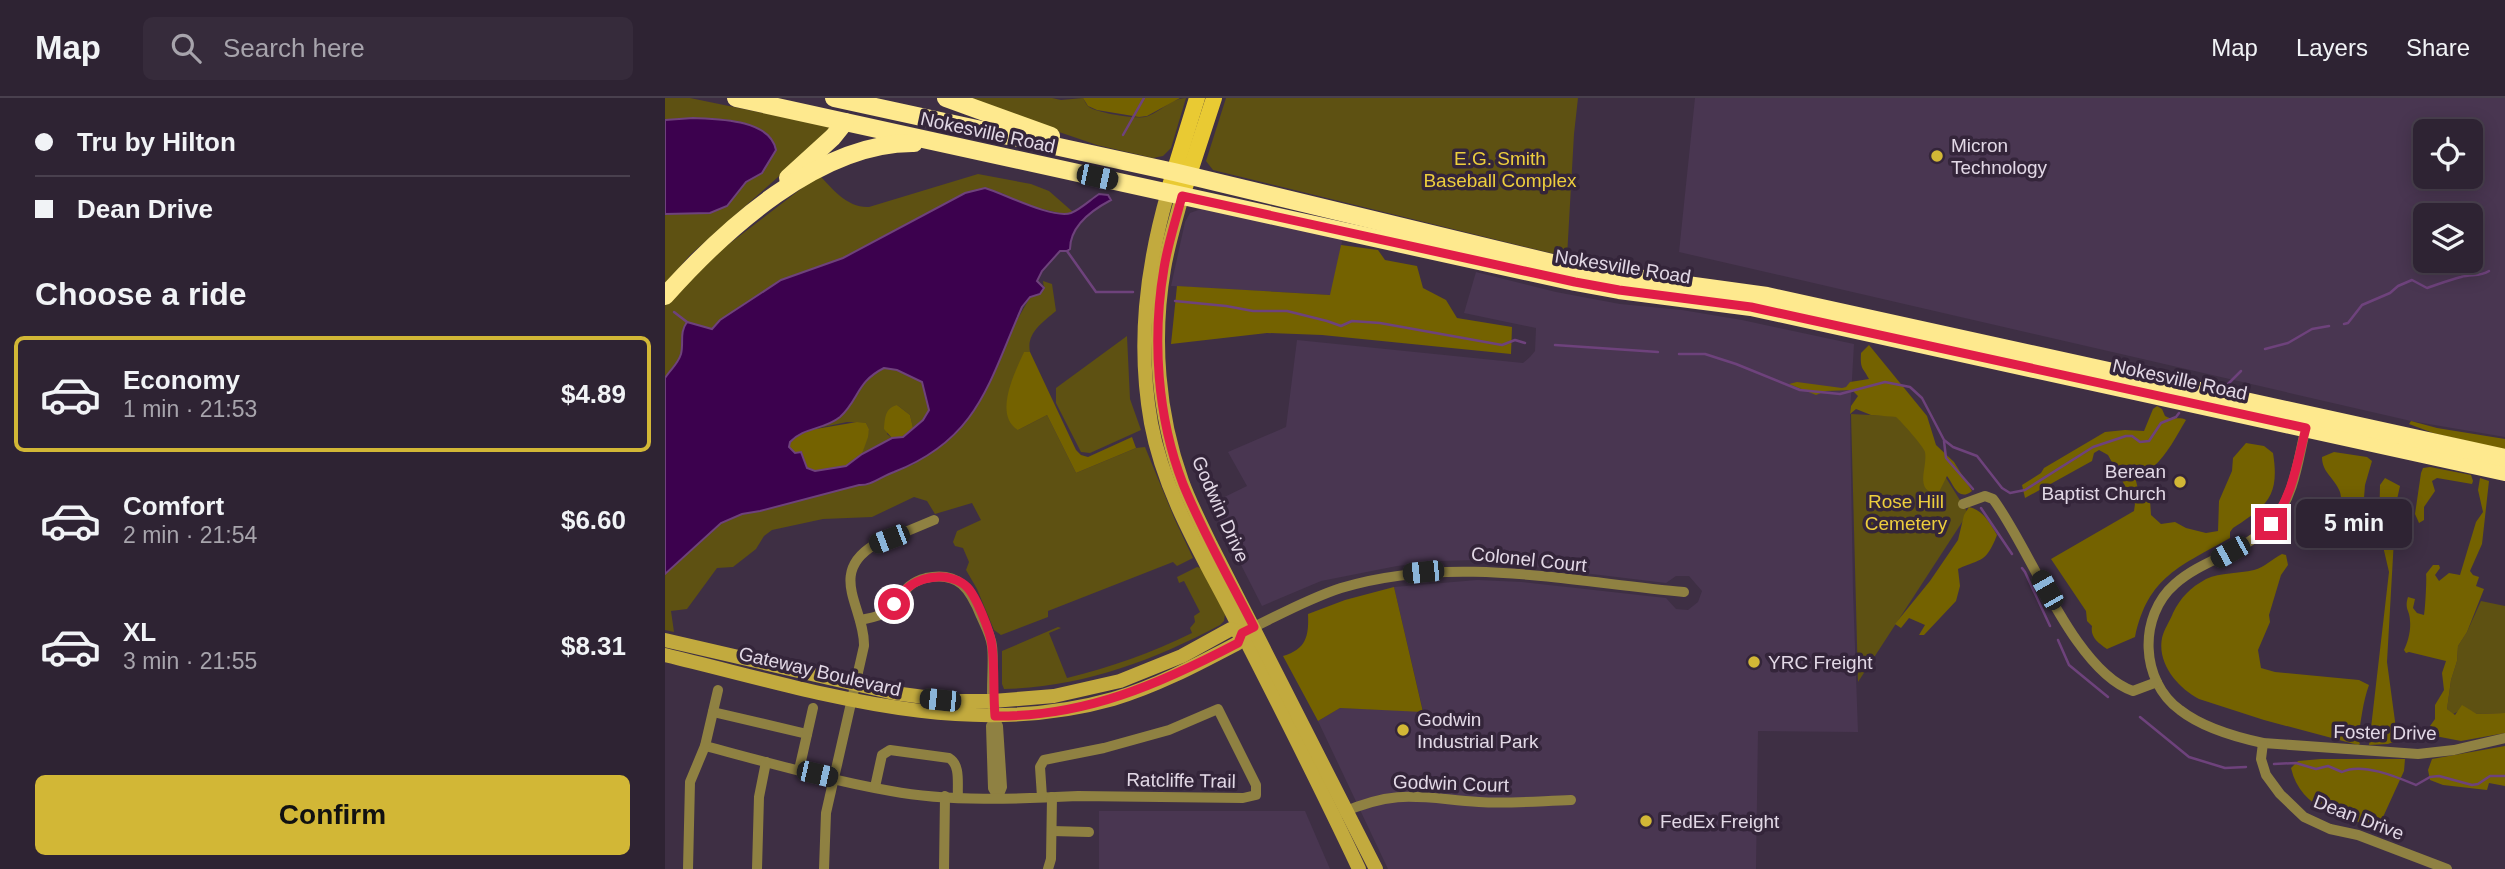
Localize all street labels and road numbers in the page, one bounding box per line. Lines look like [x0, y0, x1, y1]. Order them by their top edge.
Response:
street label: Nokesville Road [919, 108, 1057, 157]
street label: Nokesville Road [1553, 245, 1692, 288]
street label: Nokesville Road [2111, 355, 2249, 404]
street label: Godwin Drive [1188, 453, 1253, 566]
street label: Colonel Court [1470, 543, 1589, 576]
street label: Gateway Boulevard [737, 643, 903, 700]
street label: Foster Drive [2333, 721, 2437, 744]
street label: Ratcliffe Trail [1126, 769, 1236, 792]
street label: Godwin Court [1393, 771, 1510, 796]
street label: Dean Drive [2311, 791, 2407, 844]

